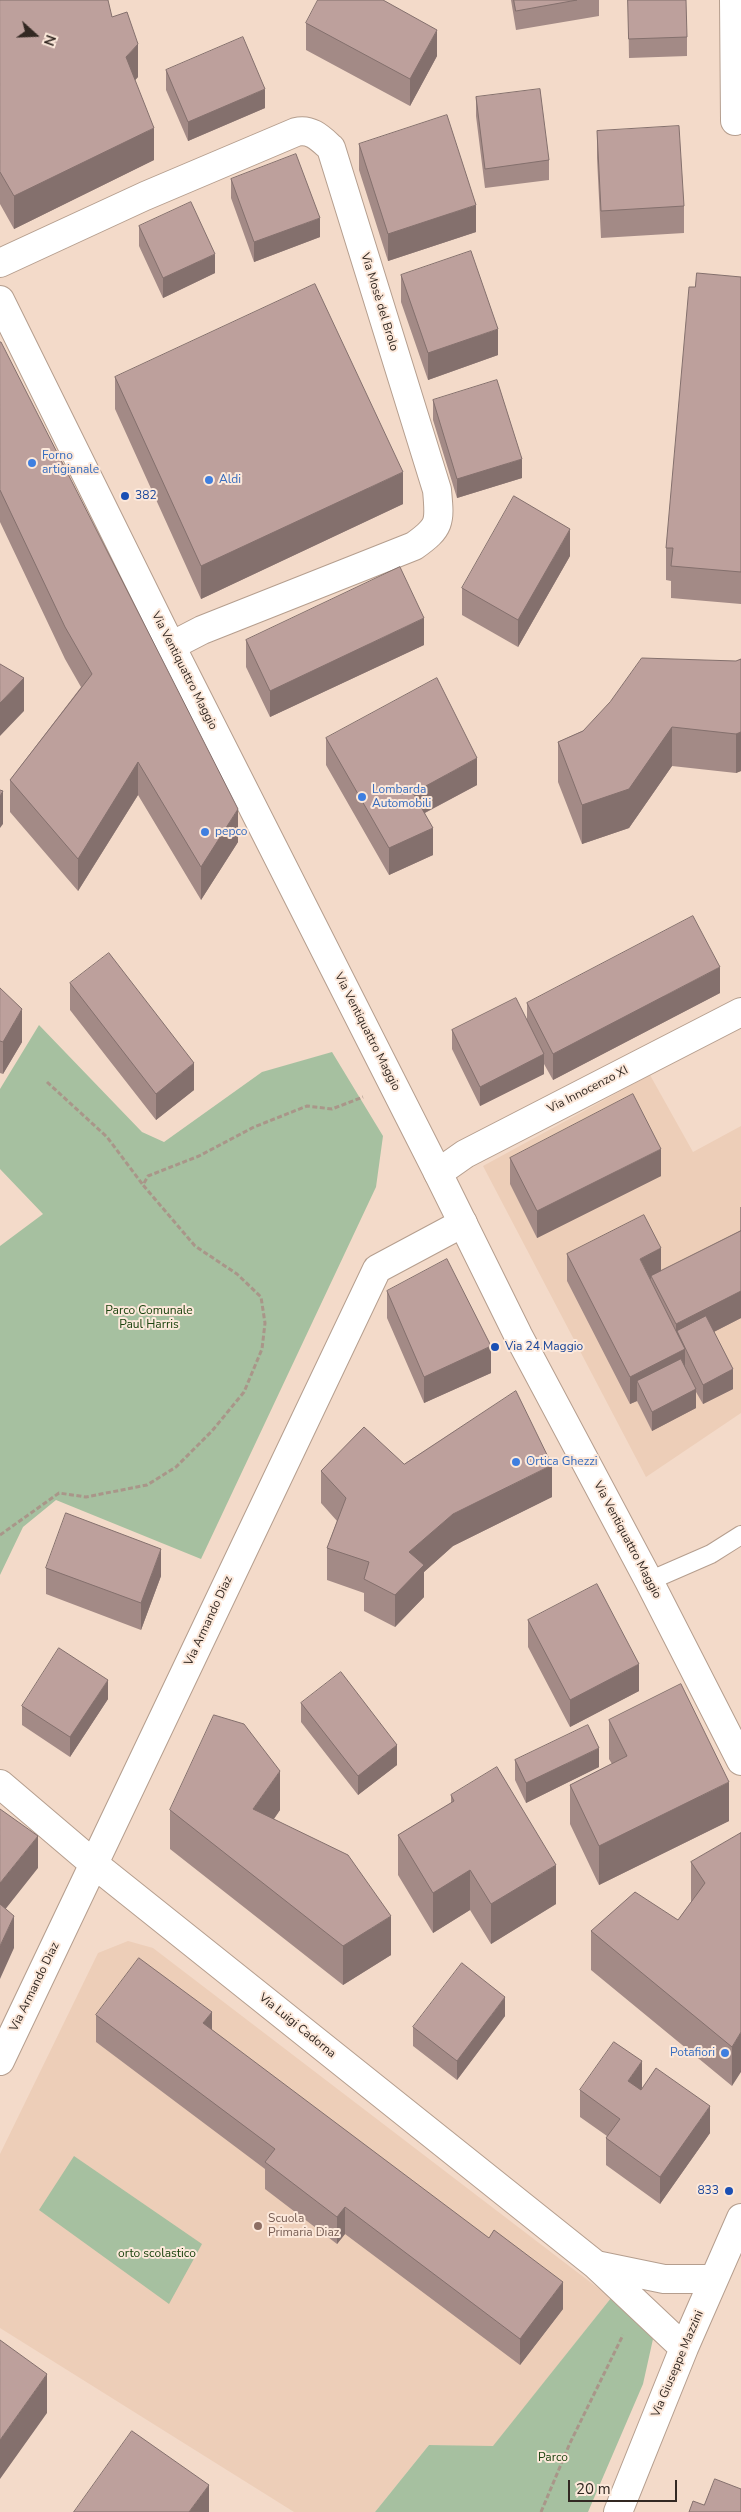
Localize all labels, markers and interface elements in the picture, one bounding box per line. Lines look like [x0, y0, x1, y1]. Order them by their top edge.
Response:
north arrow [10, 10, 60, 60]
text: N [39, 32, 60, 48]
street label: Via Mosè del Brolo [357, 251, 401, 353]
place label: Forno artigianale [42, 449, 99, 477]
marker: Forno artigianale [26, 457, 38, 469]
place label: Aldi [219, 473, 241, 487]
marker: Aldi [203, 474, 215, 486]
place label: 382 [135, 489, 157, 503]
marker: 382 [119, 490, 131, 502]
street label: Via Ventiquattro Maggio [148, 610, 220, 732]
place label: Lombarda Automobili [372, 783, 431, 811]
marker: Lombarda Automobili [356, 791, 368, 803]
place label: pepco [215, 825, 247, 839]
marker: pepco [199, 826, 211, 838]
street label: Via Ventiquattro Maggio [331, 971, 403, 1093]
street label: Via Innocenzo XI [545, 1063, 631, 1117]
park label: Parco Comunale Paul Harris [105, 1304, 193, 1332]
place label: Via 24 Maggio [505, 1340, 583, 1354]
marker: Via 24 Maggio [489, 1341, 501, 1353]
place label: Ortica Ghezzi [526, 1455, 598, 1469]
marker: Ortica Ghezzi [510, 1456, 522, 1468]
street label: Via Ventiquattro Maggio [590, 1479, 664, 1601]
street label: Via Armando Diaz [182, 1574, 236, 1668]
street label: Via Armando Diaz [7, 1940, 63, 2034]
street label: Via Luigi Cadorna [256, 1991, 338, 2061]
place label: Potafiori [670, 2046, 715, 2060]
marker: Potafiori [719, 2047, 731, 2059]
place label: 833 [697, 2184, 719, 2198]
marker: 833 [723, 2185, 735, 2197]
place label: Scuola Primaria Diaz [268, 2212, 339, 2240]
marker: Scuola Primaria Diaz [252, 2220, 264, 2232]
park label: orto scolastico [118, 2247, 196, 2261]
street label: Via Giuseppe Mazzini [649, 2309, 707, 2419]
park label: Parco [538, 2451, 568, 2465]
scale bar [571, 2470, 680, 2502]
text: 20 m [576, 2479, 611, 2499]

